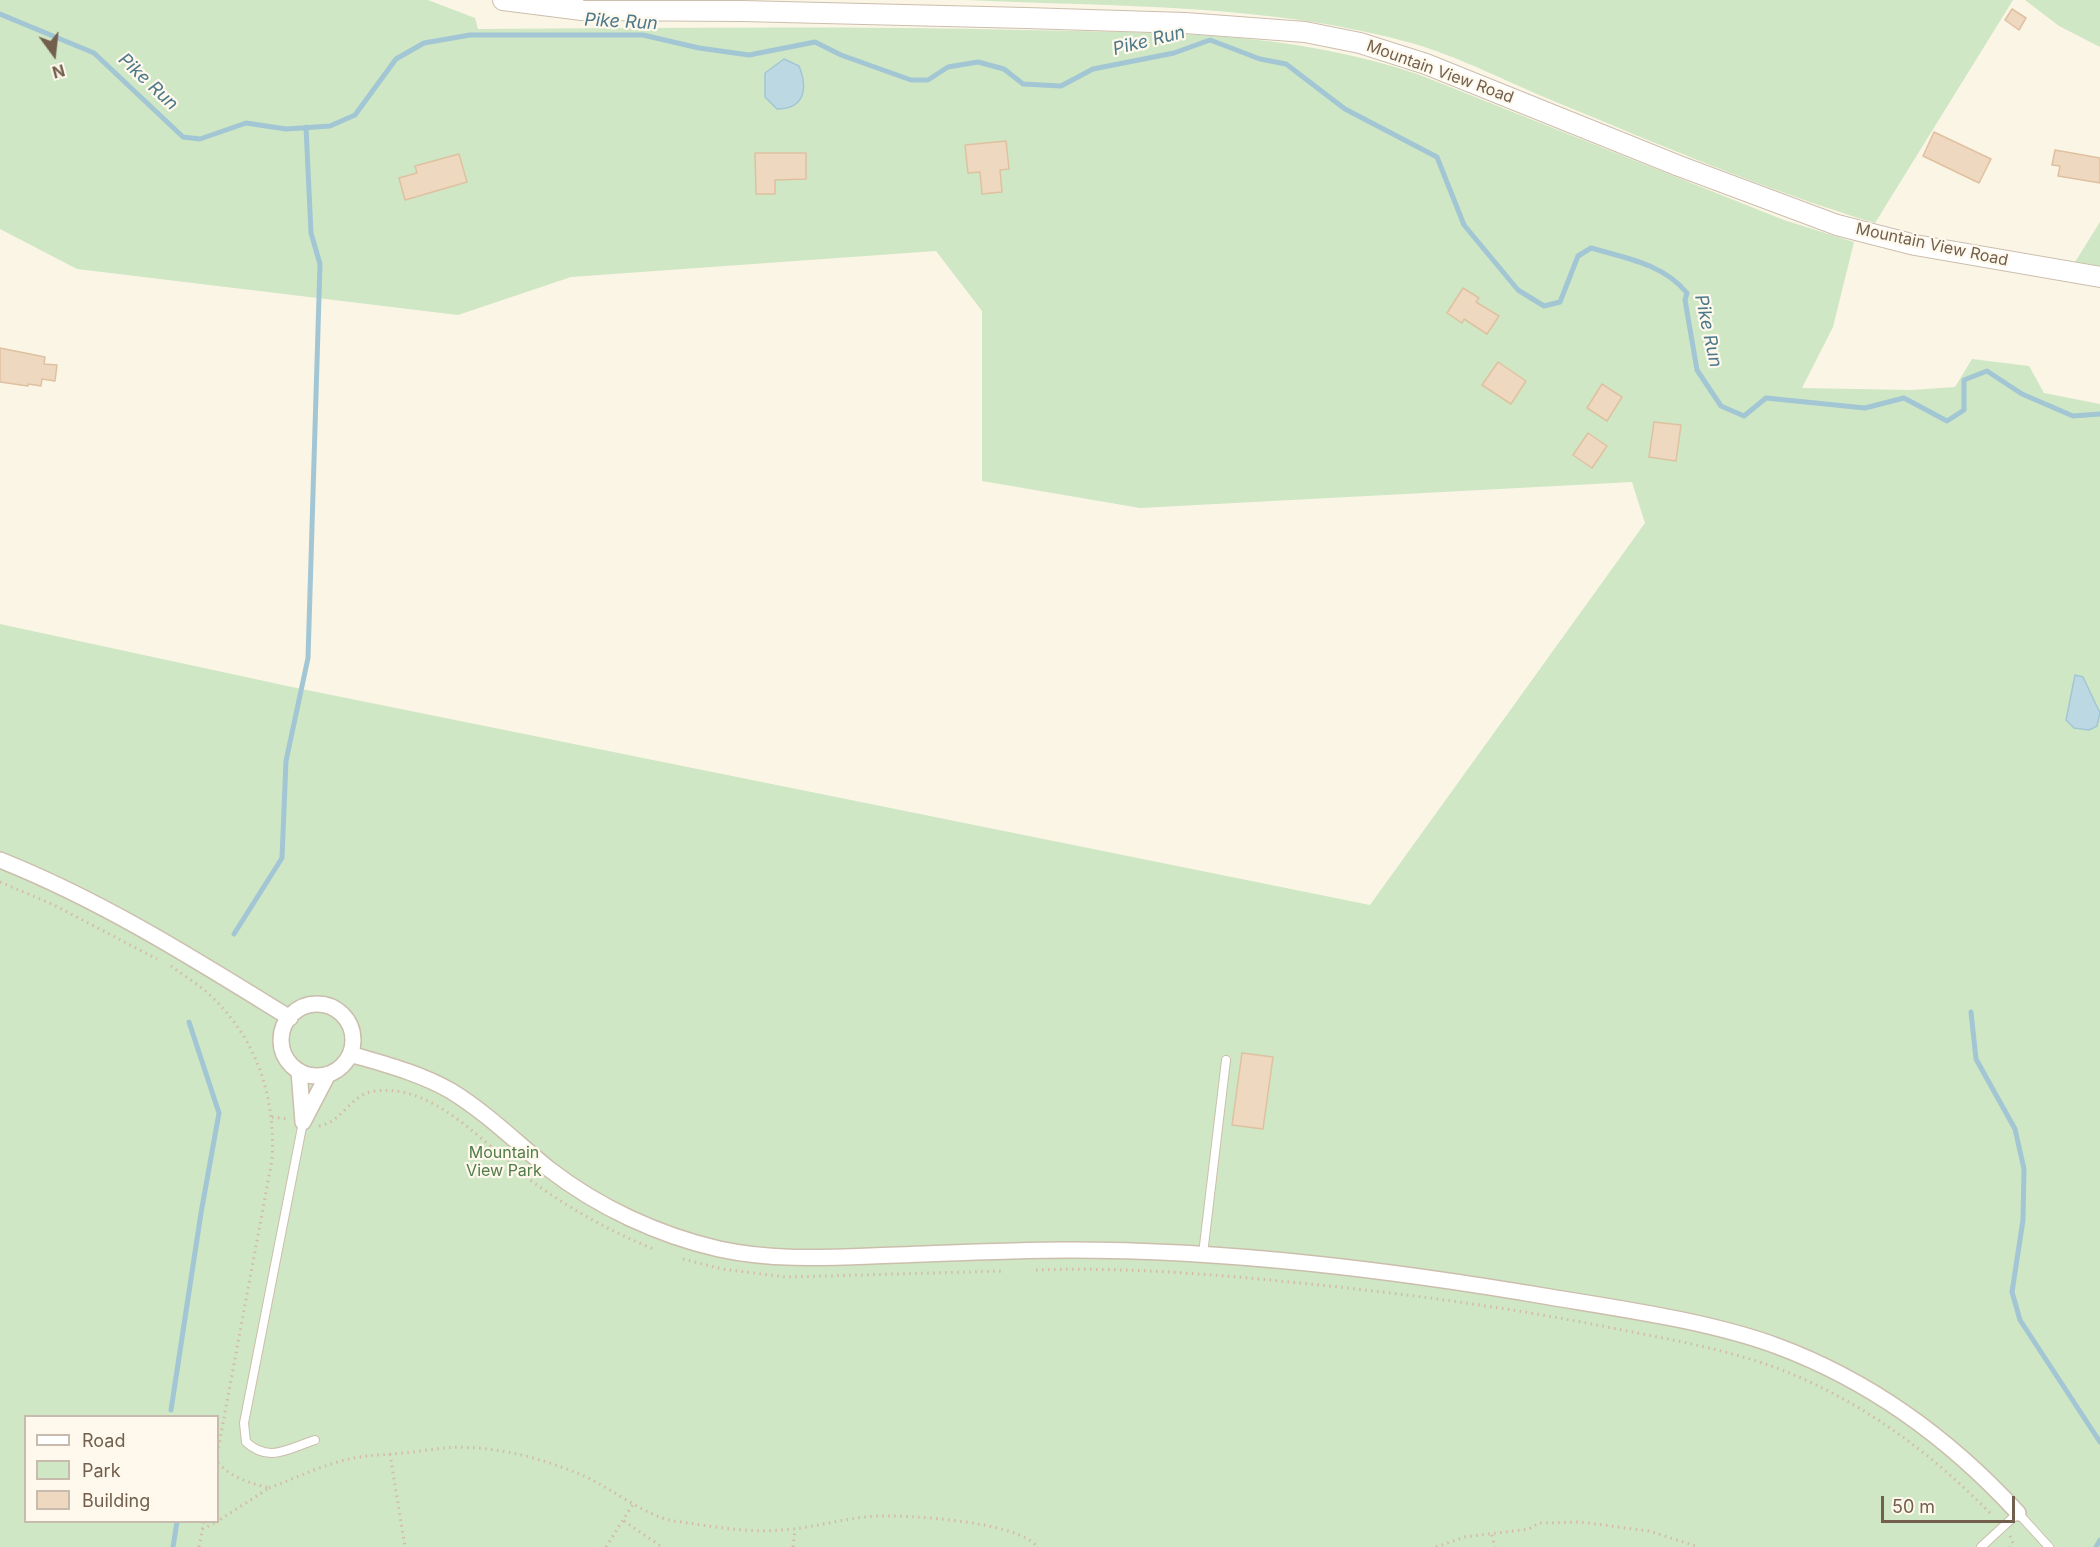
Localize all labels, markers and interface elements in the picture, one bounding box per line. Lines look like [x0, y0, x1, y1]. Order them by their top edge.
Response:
water label: Pike Run [584, 9, 658, 35]
water label: Pike Run [1111, 22, 1187, 60]
north arrow [24, 24, 84, 84]
street label: Mountain View Road [1364, 36, 1516, 108]
water label: Pike Run [114, 49, 182, 115]
text: N [50, 60, 67, 83]
street label: Mountain View Road [1854, 219, 2010, 271]
water label: Pike Run [1690, 293, 1726, 369]
park label: Mountain View Park [466, 1143, 542, 1181]
legend [24, 1415, 219, 1523]
text: Road [82, 1430, 125, 1451]
text: Park [82, 1460, 121, 1481]
scale bar [1884, 1484, 2018, 1522]
text: Building [82, 1490, 150, 1511]
text: 50 m [1892, 1496, 1935, 1517]

